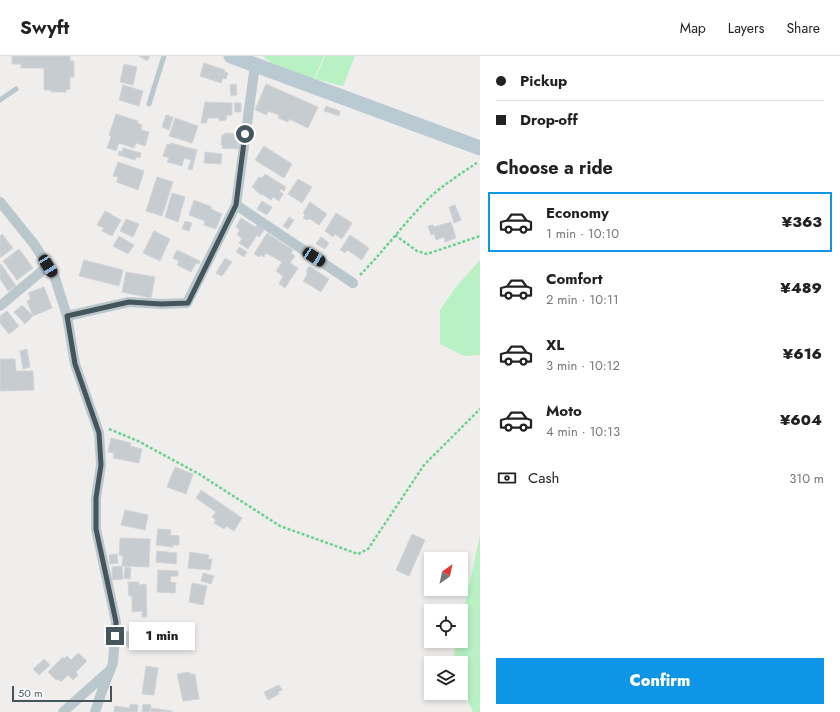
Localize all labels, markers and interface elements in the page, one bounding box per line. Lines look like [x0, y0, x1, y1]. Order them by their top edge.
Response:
text: Swyft [20, 14, 69, 41]
text: Map [680, 18, 706, 38]
text: Layers [728, 18, 764, 38]
text: Share [786, 18, 820, 38]
text: Pickup [520, 70, 567, 92]
text: Drop-off [520, 109, 578, 131]
route start [236, 125, 254, 143]
text: Choose a ride [496, 155, 613, 181]
text: Economy [546, 202, 609, 224]
icon: car [498, 204, 534, 240]
text: ¥363 [782, 211, 822, 233]
text: 1 min · 10:10 [546, 224, 619, 243]
car [301, 245, 327, 269]
car [37, 253, 59, 279]
text: Comfort [546, 268, 603, 290]
icon: car [498, 270, 534, 306]
text: ¥489 [780, 277, 822, 299]
text: 2 min · 10:11 [546, 290, 619, 309]
text: XL [546, 334, 564, 356]
icon: car [498, 336, 534, 372]
text: ¥616 [783, 343, 822, 365]
text: 3 min · 10:12 [546, 356, 620, 375]
text: Moto [546, 400, 582, 422]
icon: car [498, 402, 534, 438]
text: ¥604 [780, 409, 822, 431]
text: 4 min · 10:13 [546, 422, 620, 441]
icon: cash [496, 467, 518, 489]
text: Cash [528, 467, 559, 489]
text: 310 m [789, 469, 824, 488]
north arrow [424, 552, 468, 596]
map controls [424, 552, 468, 700]
button: locate [424, 604, 468, 648]
callout: 1 min [129, 622, 195, 650]
text: 1 min [146, 626, 178, 645]
route end [106, 627, 124, 645]
button: layers [424, 656, 468, 700]
button: Confirm [496, 658, 824, 704]
scale bar [12, 684, 112, 703]
text: 50 m [18, 685, 43, 701]

